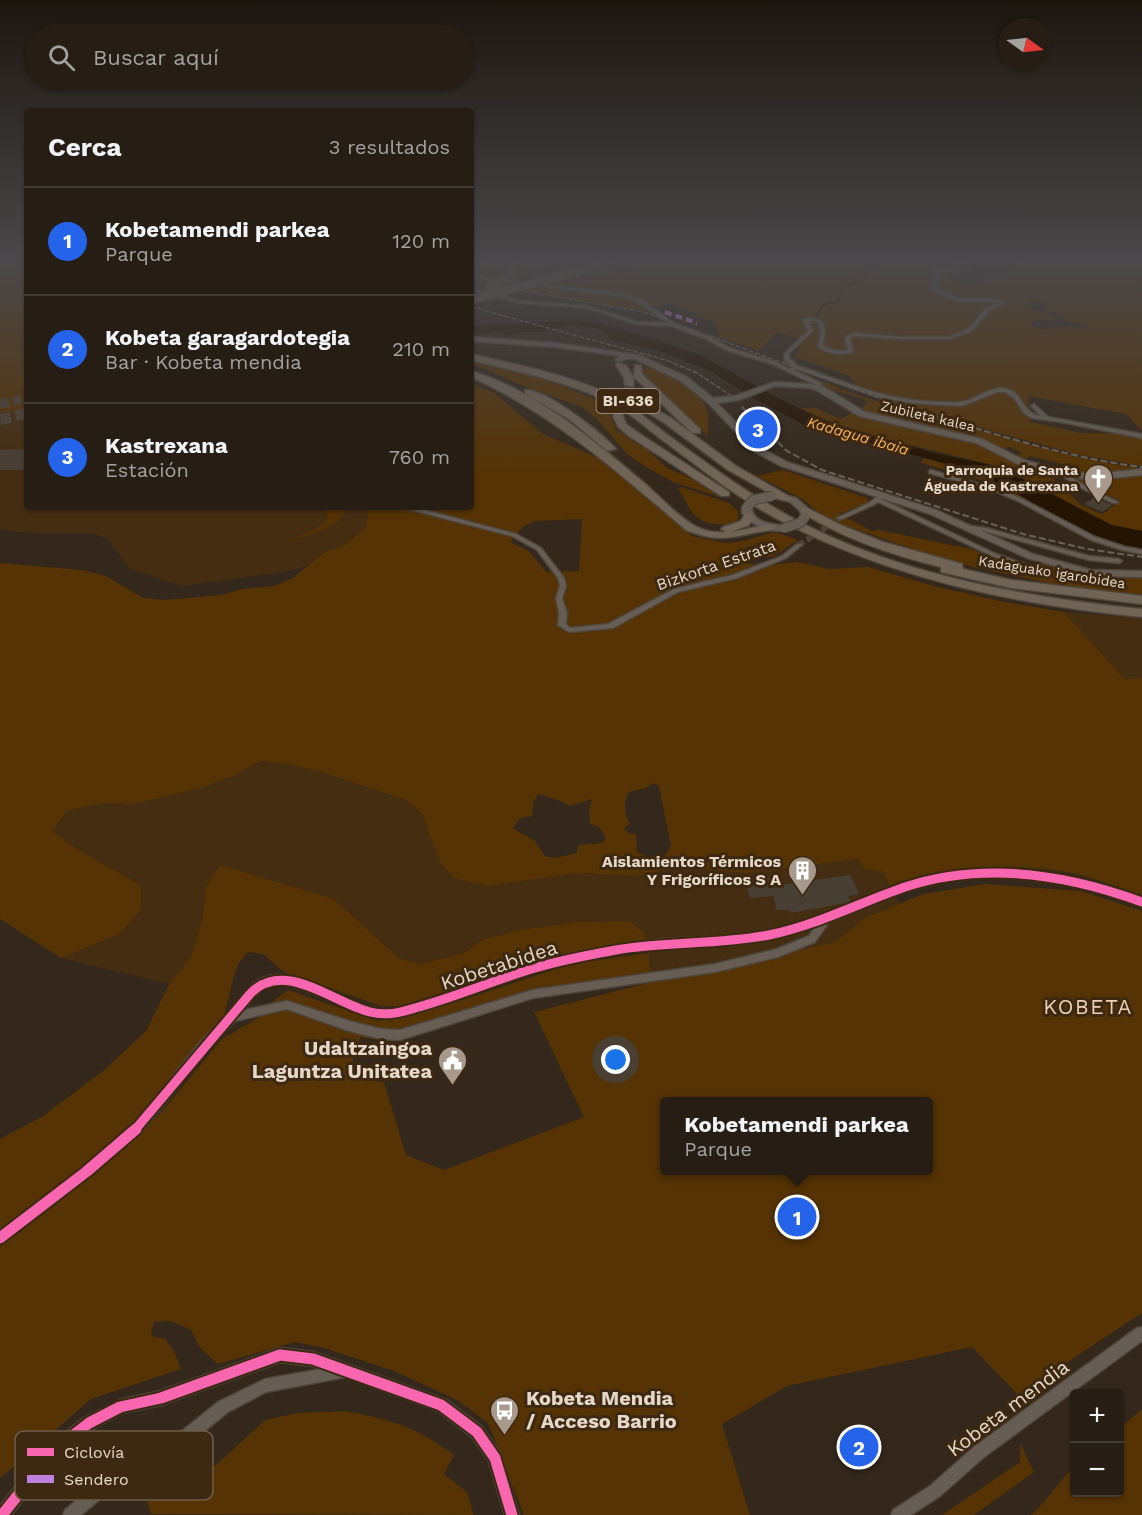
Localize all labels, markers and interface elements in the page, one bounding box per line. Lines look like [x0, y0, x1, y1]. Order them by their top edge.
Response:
north arrow [998, 18, 1052, 72]
search box [24, 24, 474, 90]
icon: search [45, 41, 78, 74]
text: Buscar aquí [93, 45, 219, 70]
text: Cerca [48, 132, 122, 162]
text: 3 resultados [329, 135, 450, 159]
text: Kobetamendi parkea [105, 217, 329, 242]
text: 1 [63, 229, 72, 253]
text: 120 m [392, 229, 450, 253]
text: Parque [105, 242, 173, 266]
text: Kobeta garagardotegia [105, 325, 350, 350]
text: 2 [62, 337, 73, 361]
text: 210 m [392, 337, 450, 361]
text: Bar · Kobeta mendia [105, 350, 302, 374]
road number: BI-636 [596, 389, 660, 413]
street label: Zubileta kalea [879, 397, 977, 435]
pin: 3 [738, 406, 777, 452]
water label: Kadagua ibaia [805, 413, 911, 459]
text: Kastrexana [105, 433, 228, 458]
text: 3 [62, 445, 73, 469]
text: 760 m [389, 445, 450, 469]
text: Estación [105, 458, 189, 482]
place label: Parroquia de Santa Águeda de Kastrexana [924, 462, 1079, 494]
church icon: Parroquia de Santa Águeda de Kastrexana [1083, 462, 1115, 504]
street label: Bizkorta Estrata [654, 536, 778, 594]
street label: Kadaguako igarobidea [977, 552, 1127, 592]
place label: Aislamientos Térmicos Y Frigoríficos S A [602, 852, 781, 889]
building icon: Aislamientos Térmicos Y Frigoríficos S A [786, 854, 818, 896]
street label: Kobetabidea [438, 935, 560, 995]
district label: KOBETA [1043, 994, 1133, 1019]
place label: Udaltzaingoa Laguntza Unitatea [252, 1036, 432, 1083]
public building icon: Udaltzaingoa Laguntza Unitatea [437, 1044, 469, 1086]
your location [601, 1045, 630, 1074]
popup [660, 1097, 933, 1175]
text: Kobetamendi parkea [684, 1112, 909, 1137]
text: Parque [684, 1137, 752, 1161]
pin: 1 [778, 1194, 816, 1240]
street label: Kobeta mendia [942, 1354, 1074, 1462]
place label: Kobeta Mendia / Acceso Barrio [526, 1386, 677, 1433]
map controls [1070, 1389, 1124, 1497]
button: + [1070, 1389, 1124, 1443]
bus stop icon: Kobeta Mendia / Acceso Barrio [489, 1394, 521, 1436]
pin: 2 [840, 1424, 878, 1470]
legend [15, 1431, 213, 1500]
text: Ciclovía [64, 1443, 124, 1462]
button: − [1070, 1443, 1124, 1497]
text: Sendero [64, 1470, 129, 1489]

